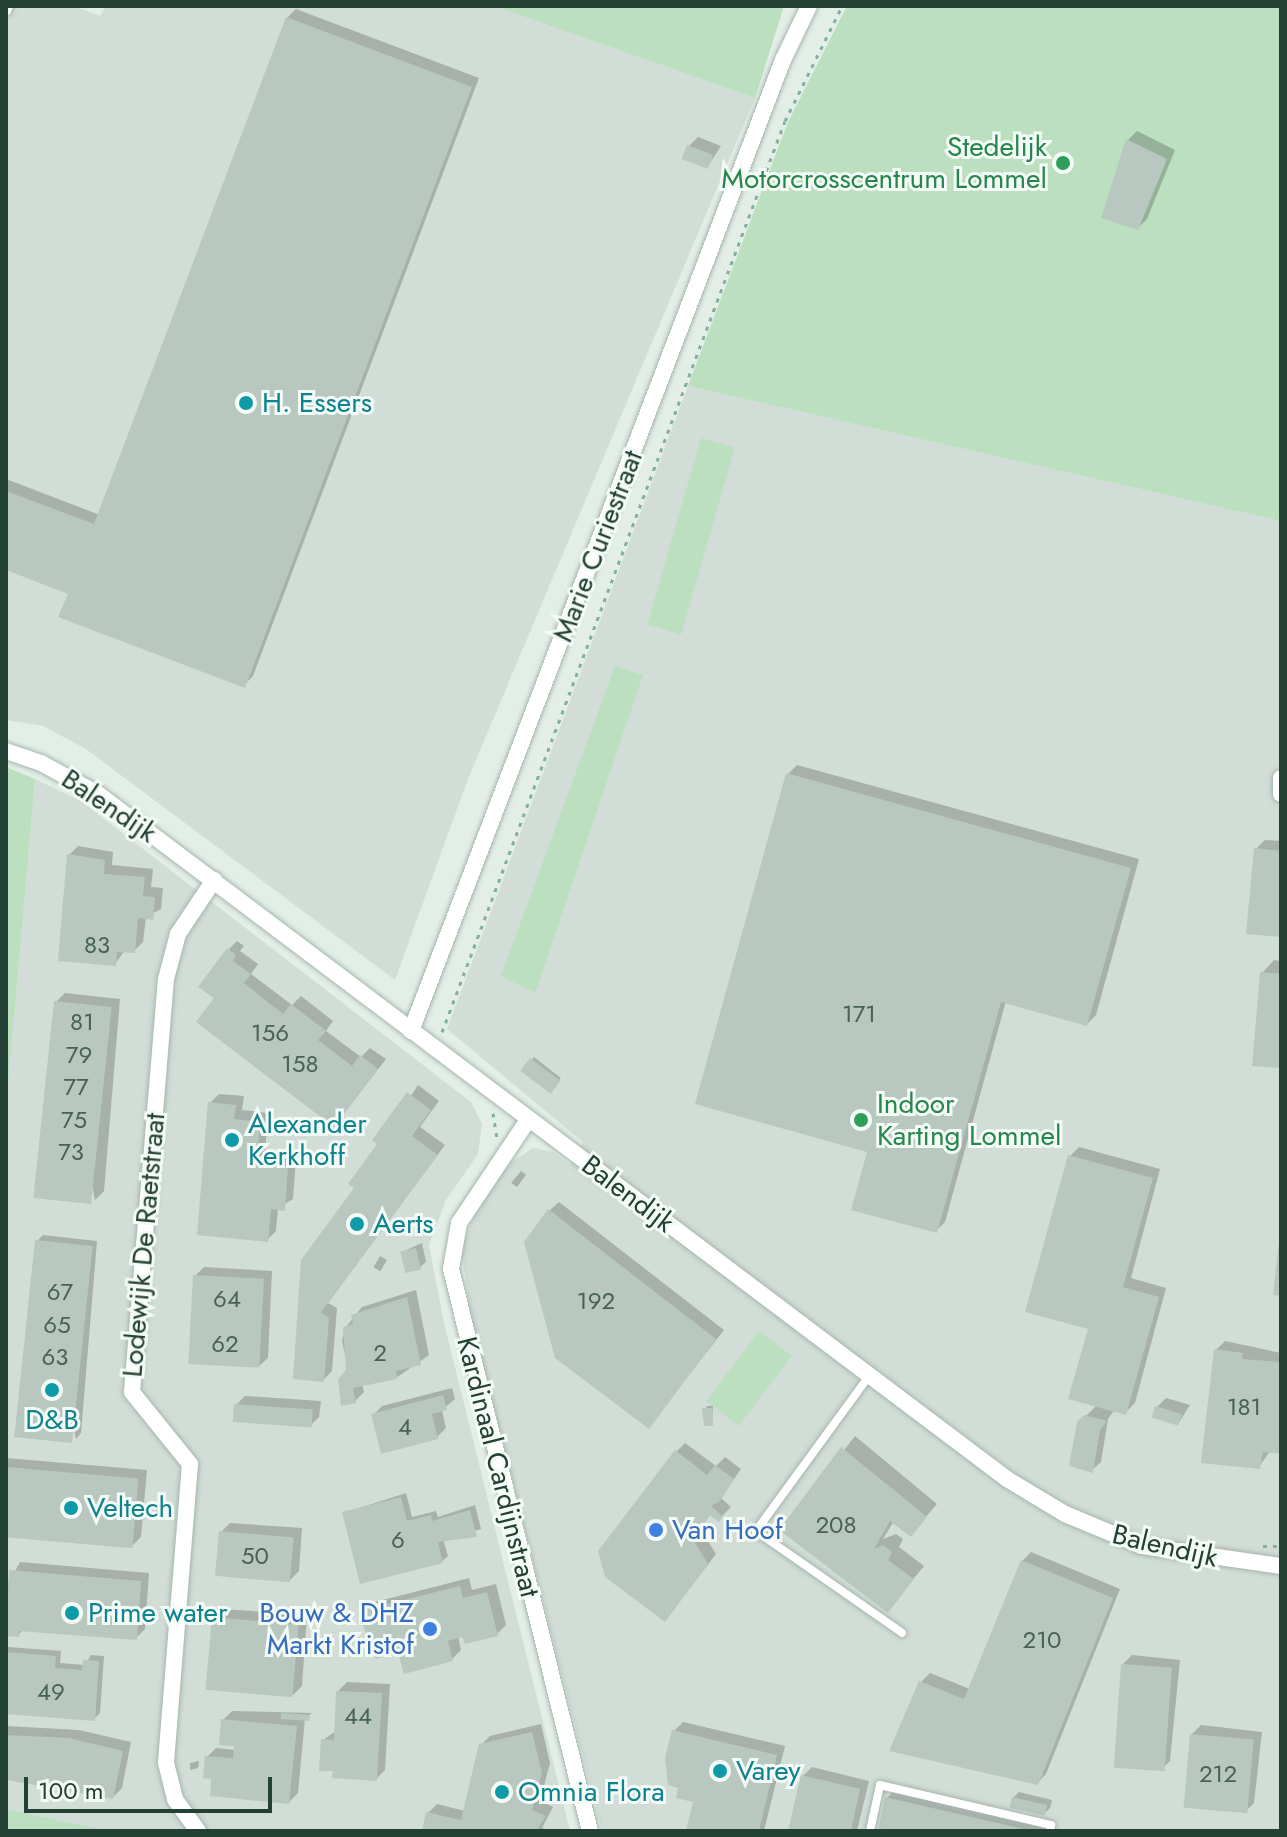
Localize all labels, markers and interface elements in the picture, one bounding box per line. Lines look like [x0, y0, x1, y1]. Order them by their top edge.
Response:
place label: Stedelijk Motorcrosscentrum Lommel [721, 130, 1047, 196]
marker: Stedelijk Motorcrosscentrum Lommel [1054, 154, 1072, 172]
place label: H. Essers [262, 386, 372, 420]
marker: H. Essers [237, 394, 255, 412]
street label: Marie Curiestraat [546, 446, 650, 646]
street label: Balendijk [55, 762, 163, 850]
house number: 83 [84, 931, 110, 959]
house number: 171 [842, 1000, 876, 1028]
house number: 81 [70, 1008, 94, 1036]
house number: 156 [251, 1019, 289, 1047]
house number: 79 [66, 1041, 92, 1069]
house number: 158 [281, 1050, 319, 1078]
house number: 77 [63, 1073, 89, 1101]
place label: Indoor Karting Lommel [877, 1087, 1061, 1153]
house number: 75 [61, 1106, 87, 1134]
place label: Alexander Kerkhoff [248, 1107, 367, 1173]
street label: Lodewijk De Raetstraat [116, 1111, 172, 1379]
marker: Indoor Karting Lommel [852, 1111, 870, 1129]
marker: Alexander Kerkhoff [223, 1131, 241, 1149]
house number: 73 [58, 1138, 84, 1166]
street label: Balendijk [575, 1148, 681, 1240]
place label: Aerts [373, 1207, 434, 1241]
marker: Aerts [348, 1215, 366, 1233]
house number: 67 [47, 1278, 73, 1306]
house number: 64 [213, 1285, 241, 1313]
house number: 192 [577, 1287, 615, 1315]
house number: 65 [43, 1311, 71, 1339]
house number: 62 [211, 1330, 239, 1358]
street label: Kardinaal Cardijnstraat [449, 1333, 547, 1601]
house number: 2 [373, 1339, 387, 1367]
house number: 63 [42, 1343, 68, 1371]
marker: D&B [43, 1381, 61, 1399]
house number: 181 [1227, 1393, 1261, 1421]
place label: D&B [25, 1403, 79, 1437]
house number: 4 [398, 1413, 412, 1441]
place label: Veltech [87, 1491, 173, 1525]
marker: Veltech [62, 1499, 80, 1517]
house number: 208 [815, 1511, 857, 1539]
place label: Van Hoof [672, 1513, 783, 1547]
street label: Balendijk [1109, 1518, 1221, 1574]
marker: Van Hoof [647, 1521, 665, 1539]
house number: 6 [391, 1526, 405, 1554]
house number: 50 [241, 1542, 269, 1570]
place label: Prime water [88, 1596, 228, 1630]
place label: Bouw & DHZ Markt Kristof [259, 1596, 414, 1662]
marker: Prime water [63, 1604, 81, 1622]
marker: Bouw & DHZ Markt Kristof [421, 1620, 439, 1638]
house number: 210 [1023, 1626, 1061, 1654]
house number: 49 [37, 1678, 65, 1706]
house number: 44 [344, 1702, 372, 1730]
place label: Varey [736, 1754, 801, 1788]
house number: 212 [1199, 1760, 1237, 1788]
scale bar [28, 1761, 276, 1811]
marker: Varey [711, 1762, 729, 1780]
text: 100 m [38, 1773, 104, 1808]
place label: Omnia Flora [518, 1775, 665, 1809]
marker: Omnia Flora [493, 1783, 511, 1801]

